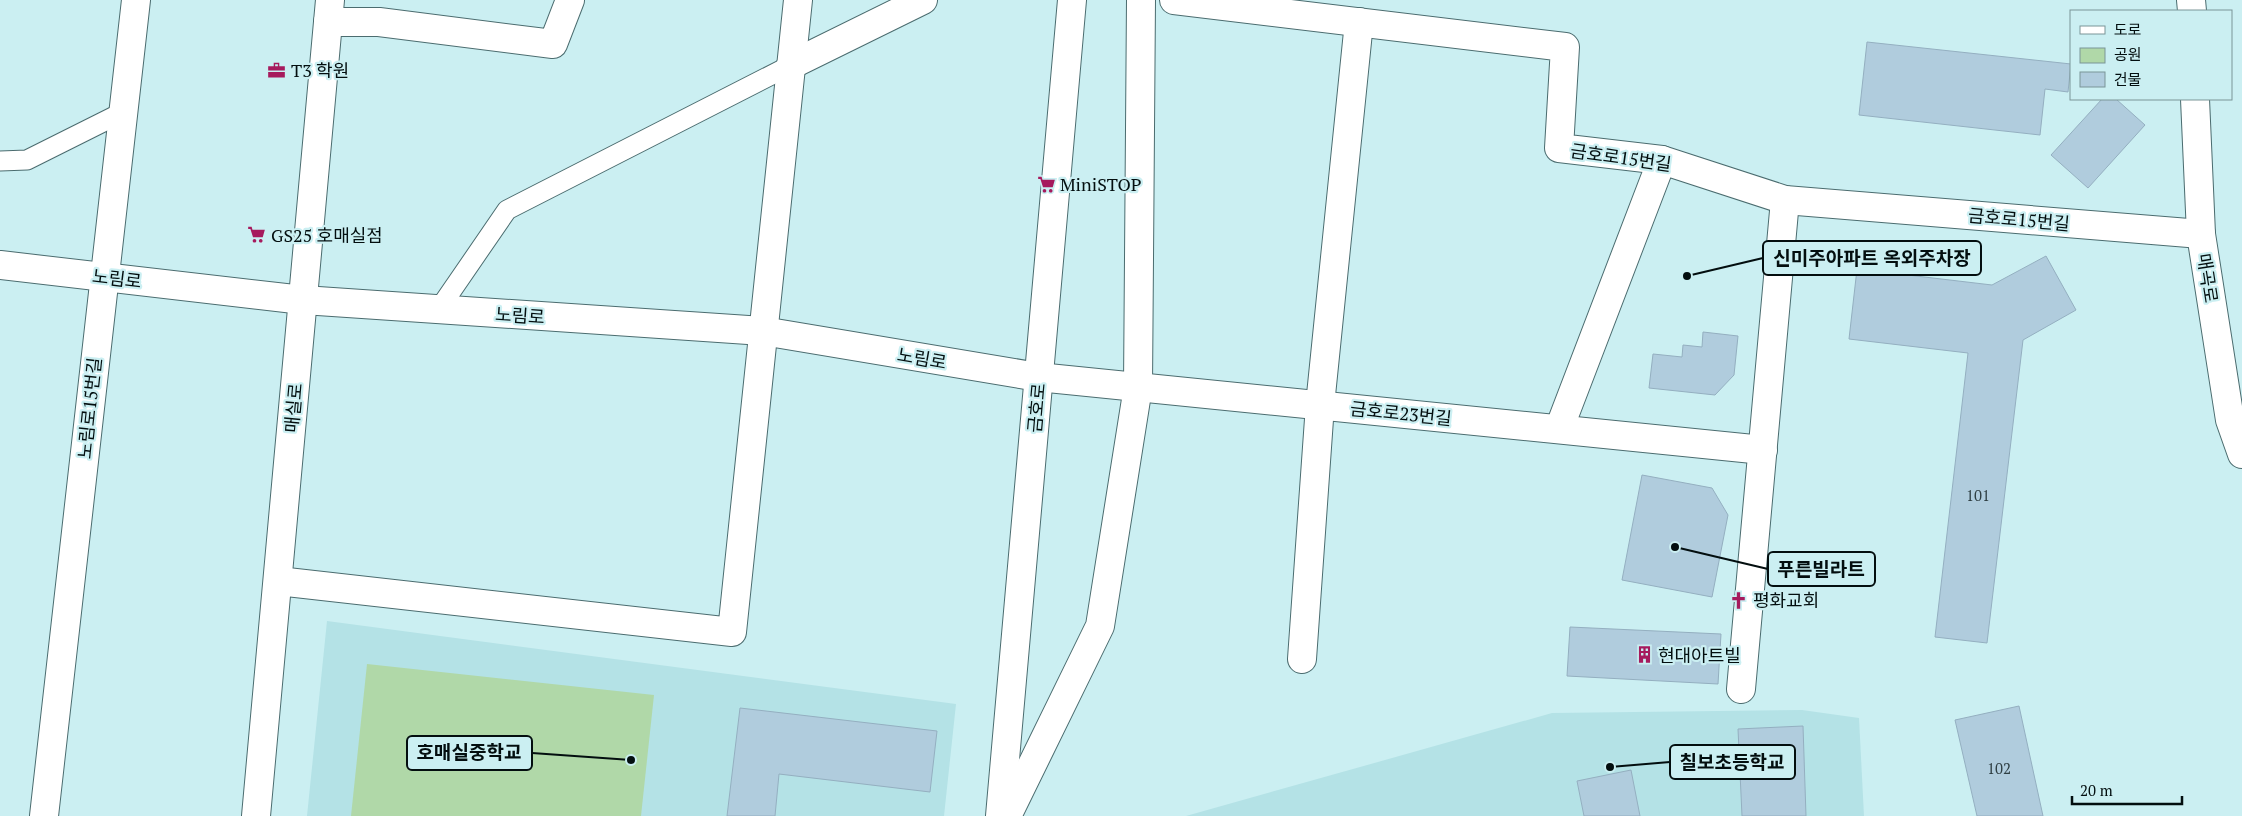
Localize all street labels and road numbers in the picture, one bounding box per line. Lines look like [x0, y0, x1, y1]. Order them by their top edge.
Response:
street label: 금호로15번길 [1569, 138, 1673, 176]
street label: 금호로15번길 [1967, 203, 2071, 235]
street label: 매곡로 [2192, 252, 2224, 304]
street label: 노림로 [91, 263, 143, 293]
street label: 노림로 [494, 301, 546, 329]
street label: 노림로 [895, 342, 949, 374]
street label: 노림로15번길 [72, 356, 106, 460]
street label: 매실로 [279, 382, 307, 434]
street label: 금호로 [1022, 382, 1050, 434]
street label: 금호로23번길 [1349, 396, 1453, 430]

